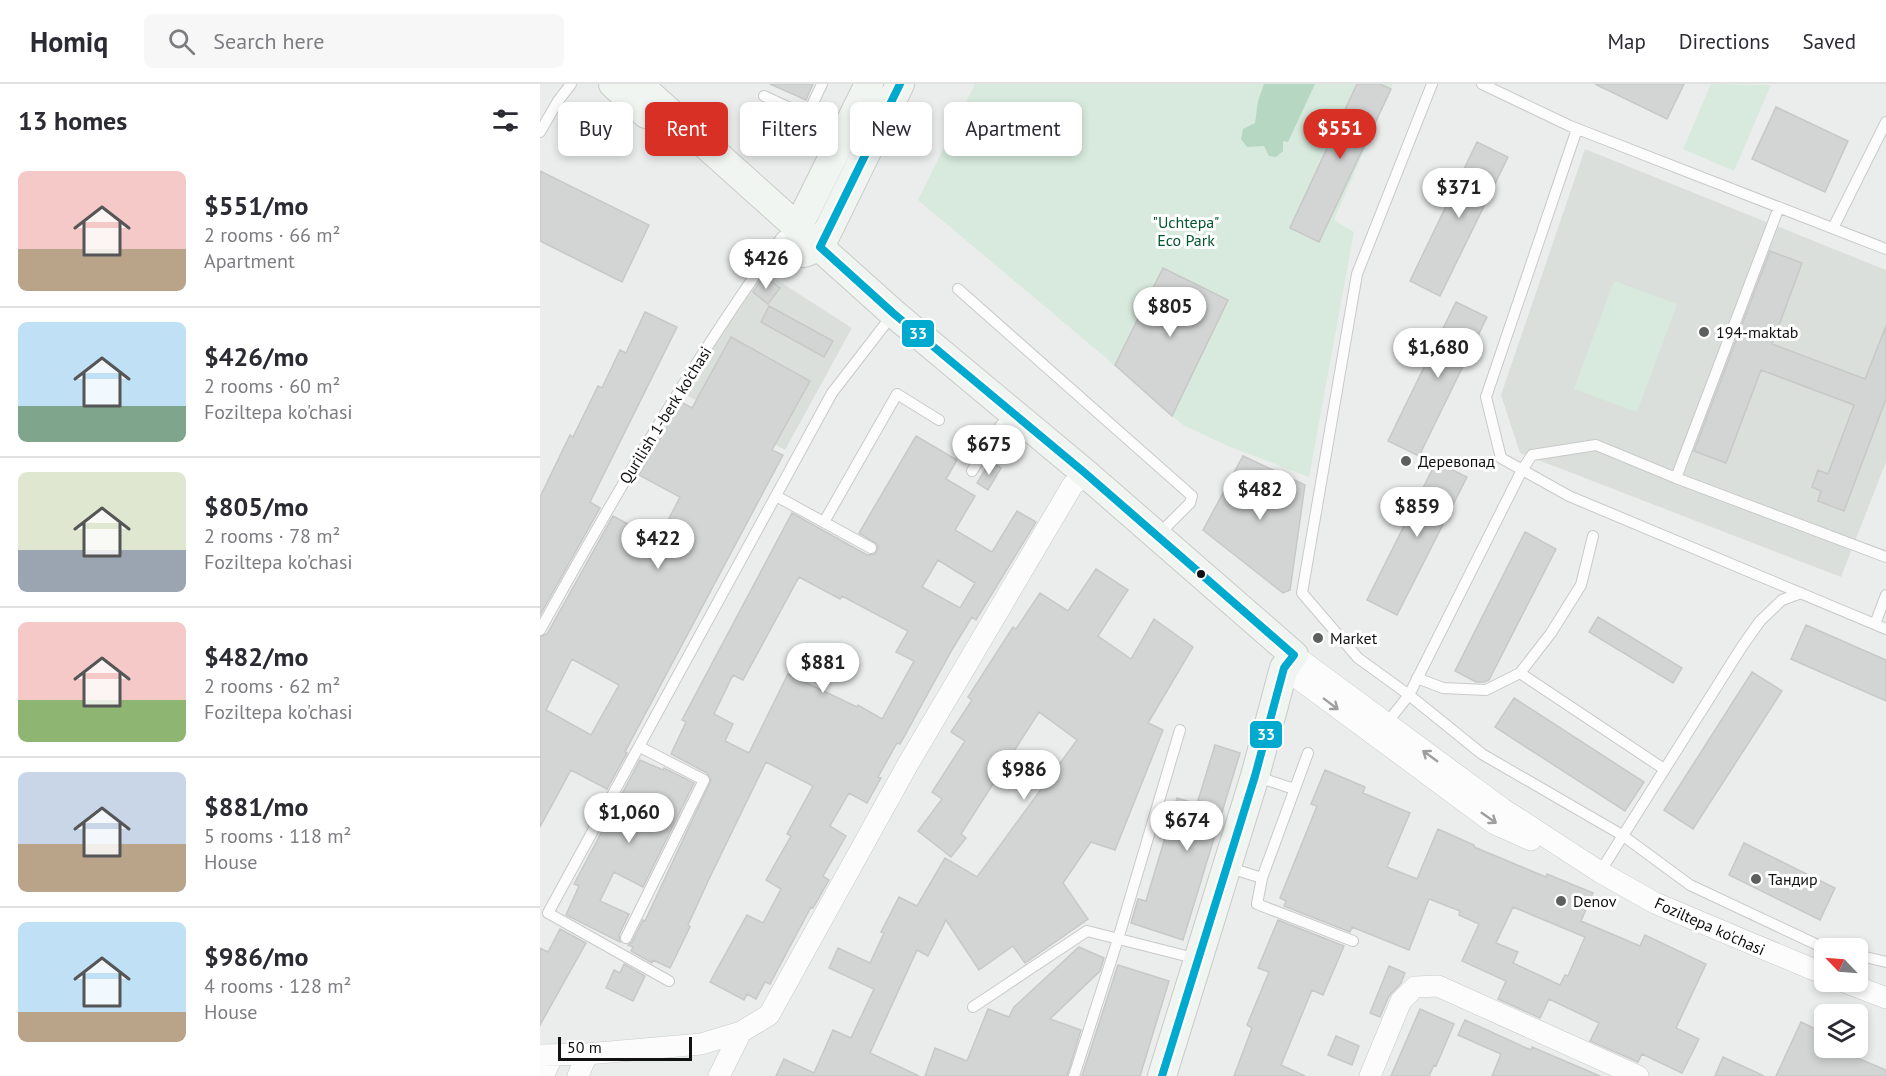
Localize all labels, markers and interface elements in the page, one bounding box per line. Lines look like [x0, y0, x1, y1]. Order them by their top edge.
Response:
search box [144, 14, 564, 68]
text: Homiq [30, 23, 108, 60]
icon: search [165, 25, 198, 58]
text: Search here [213, 27, 324, 55]
text: Map [1607, 28, 1646, 55]
text: Directions [1679, 28, 1770, 55]
text: Saved [1803, 28, 1856, 55]
chip: Buy [558, 102, 633, 156]
chip: Rent [645, 102, 728, 156]
chip: Filters [740, 102, 838, 156]
chip: New [850, 102, 932, 156]
chip: Apartment [944, 102, 1082, 156]
text: 13 homes [18, 104, 127, 137]
icon: filters [489, 104, 522, 137]
pin: $551 [1304, 109, 1376, 160]
text: $551 [1317, 115, 1363, 141]
pin: $371 [1423, 168, 1495, 219]
text: $371 [1436, 174, 1482, 200]
text: $551/mo [204, 189, 308, 222]
icon: home [66, 195, 138, 267]
park label: "Uchtepa" Eco Park [1153, 212, 1219, 250]
text: 2 rooms · 66 m² [204, 222, 340, 248]
pin: $426 [730, 239, 802, 290]
text: $426 [743, 245, 789, 271]
text: Apartment [204, 248, 295, 274]
pin: $805 [1134, 287, 1206, 338]
text: $805 [1147, 293, 1193, 319]
line badge: 33 [901, 319, 935, 348]
place label: 194-maktab [1716, 322, 1799, 342]
text: 33 [909, 323, 927, 343]
marker: 194-maktab [1697, 325, 1711, 339]
pin: $1,680 [1389, 328, 1487, 379]
text: $1,680 [1407, 334, 1469, 360]
text: $426/mo [204, 340, 308, 373]
street label: Qurilish 1-berk ko'chasi [615, 343, 715, 487]
icon: home [66, 346, 138, 418]
text: 2 rooms · 60 m² [204, 373, 340, 399]
text: Foziltepa ko'chasi [204, 399, 353, 425]
pin: $675 [953, 425, 1025, 476]
text: $675 [966, 431, 1012, 457]
place label: Деревопад [1418, 451, 1495, 471]
marker: Деревопад [1399, 454, 1413, 468]
pin: $482 [1224, 470, 1296, 521]
text: $482 [1237, 476, 1283, 502]
pin: $859 [1381, 487, 1453, 538]
text: $805/mo [204, 490, 308, 523]
text: $859 [1394, 493, 1440, 519]
icon: home [66, 496, 138, 568]
pin: $422 [622, 519, 694, 570]
text: 2 rooms · 78 m² [204, 523, 340, 549]
text: $422 [635, 525, 681, 551]
text: Foziltepa ko'chasi [204, 549, 353, 575]
unlabelled marker [1195, 568, 1207, 580]
place label: Market [1330, 628, 1378, 648]
marker: Market [1311, 631, 1325, 645]
text: $482/mo [204, 640, 308, 673]
pin: $881 [787, 643, 859, 694]
icon: home [66, 646, 138, 718]
text: $881 [800, 649, 846, 675]
text: 2 rooms · 62 m² [204, 673, 340, 699]
one-way arrow [1323, 697, 1339, 710]
text: Foziltepa ko'chasi [204, 699, 353, 725]
line badge: 33 [1249, 720, 1283, 749]
text: 33 [1257, 724, 1275, 744]
pin: $986 [988, 750, 1060, 801]
one-way arrow [1422, 750, 1438, 762]
text: $986 [1001, 756, 1047, 782]
text: $881/mo [204, 790, 308, 823]
pin: $1,060 [580, 793, 678, 844]
icon: home [66, 796, 138, 868]
text: $1,060 [598, 799, 660, 825]
pin: $674 [1151, 801, 1223, 852]
text: $674 [1164, 807, 1210, 833]
one-way arrow [1480, 812, 1496, 824]
text: 5 rooms · 118 m² [204, 823, 351, 849]
text: House [204, 849, 258, 875]
place label: Тандир [1768, 869, 1818, 889]
marker: Тандир [1749, 872, 1763, 886]
place label: Denov [1573, 891, 1617, 911]
street label: Foziltepa ko'chasi [1652, 893, 1768, 959]
marker: Denov [1554, 894, 1568, 908]
north arrow [1814, 938, 1868, 992]
map controls [1814, 938, 1868, 1058]
text: $986/mo [204, 940, 308, 973]
icon: home [66, 946, 138, 1018]
text: 4 rooms · 128 m² [204, 973, 351, 999]
text: House [204, 999, 258, 1025]
button: layers [1814, 1004, 1868, 1058]
scale bar [558, 1034, 692, 1062]
text: 50 m [567, 1037, 602, 1057]

